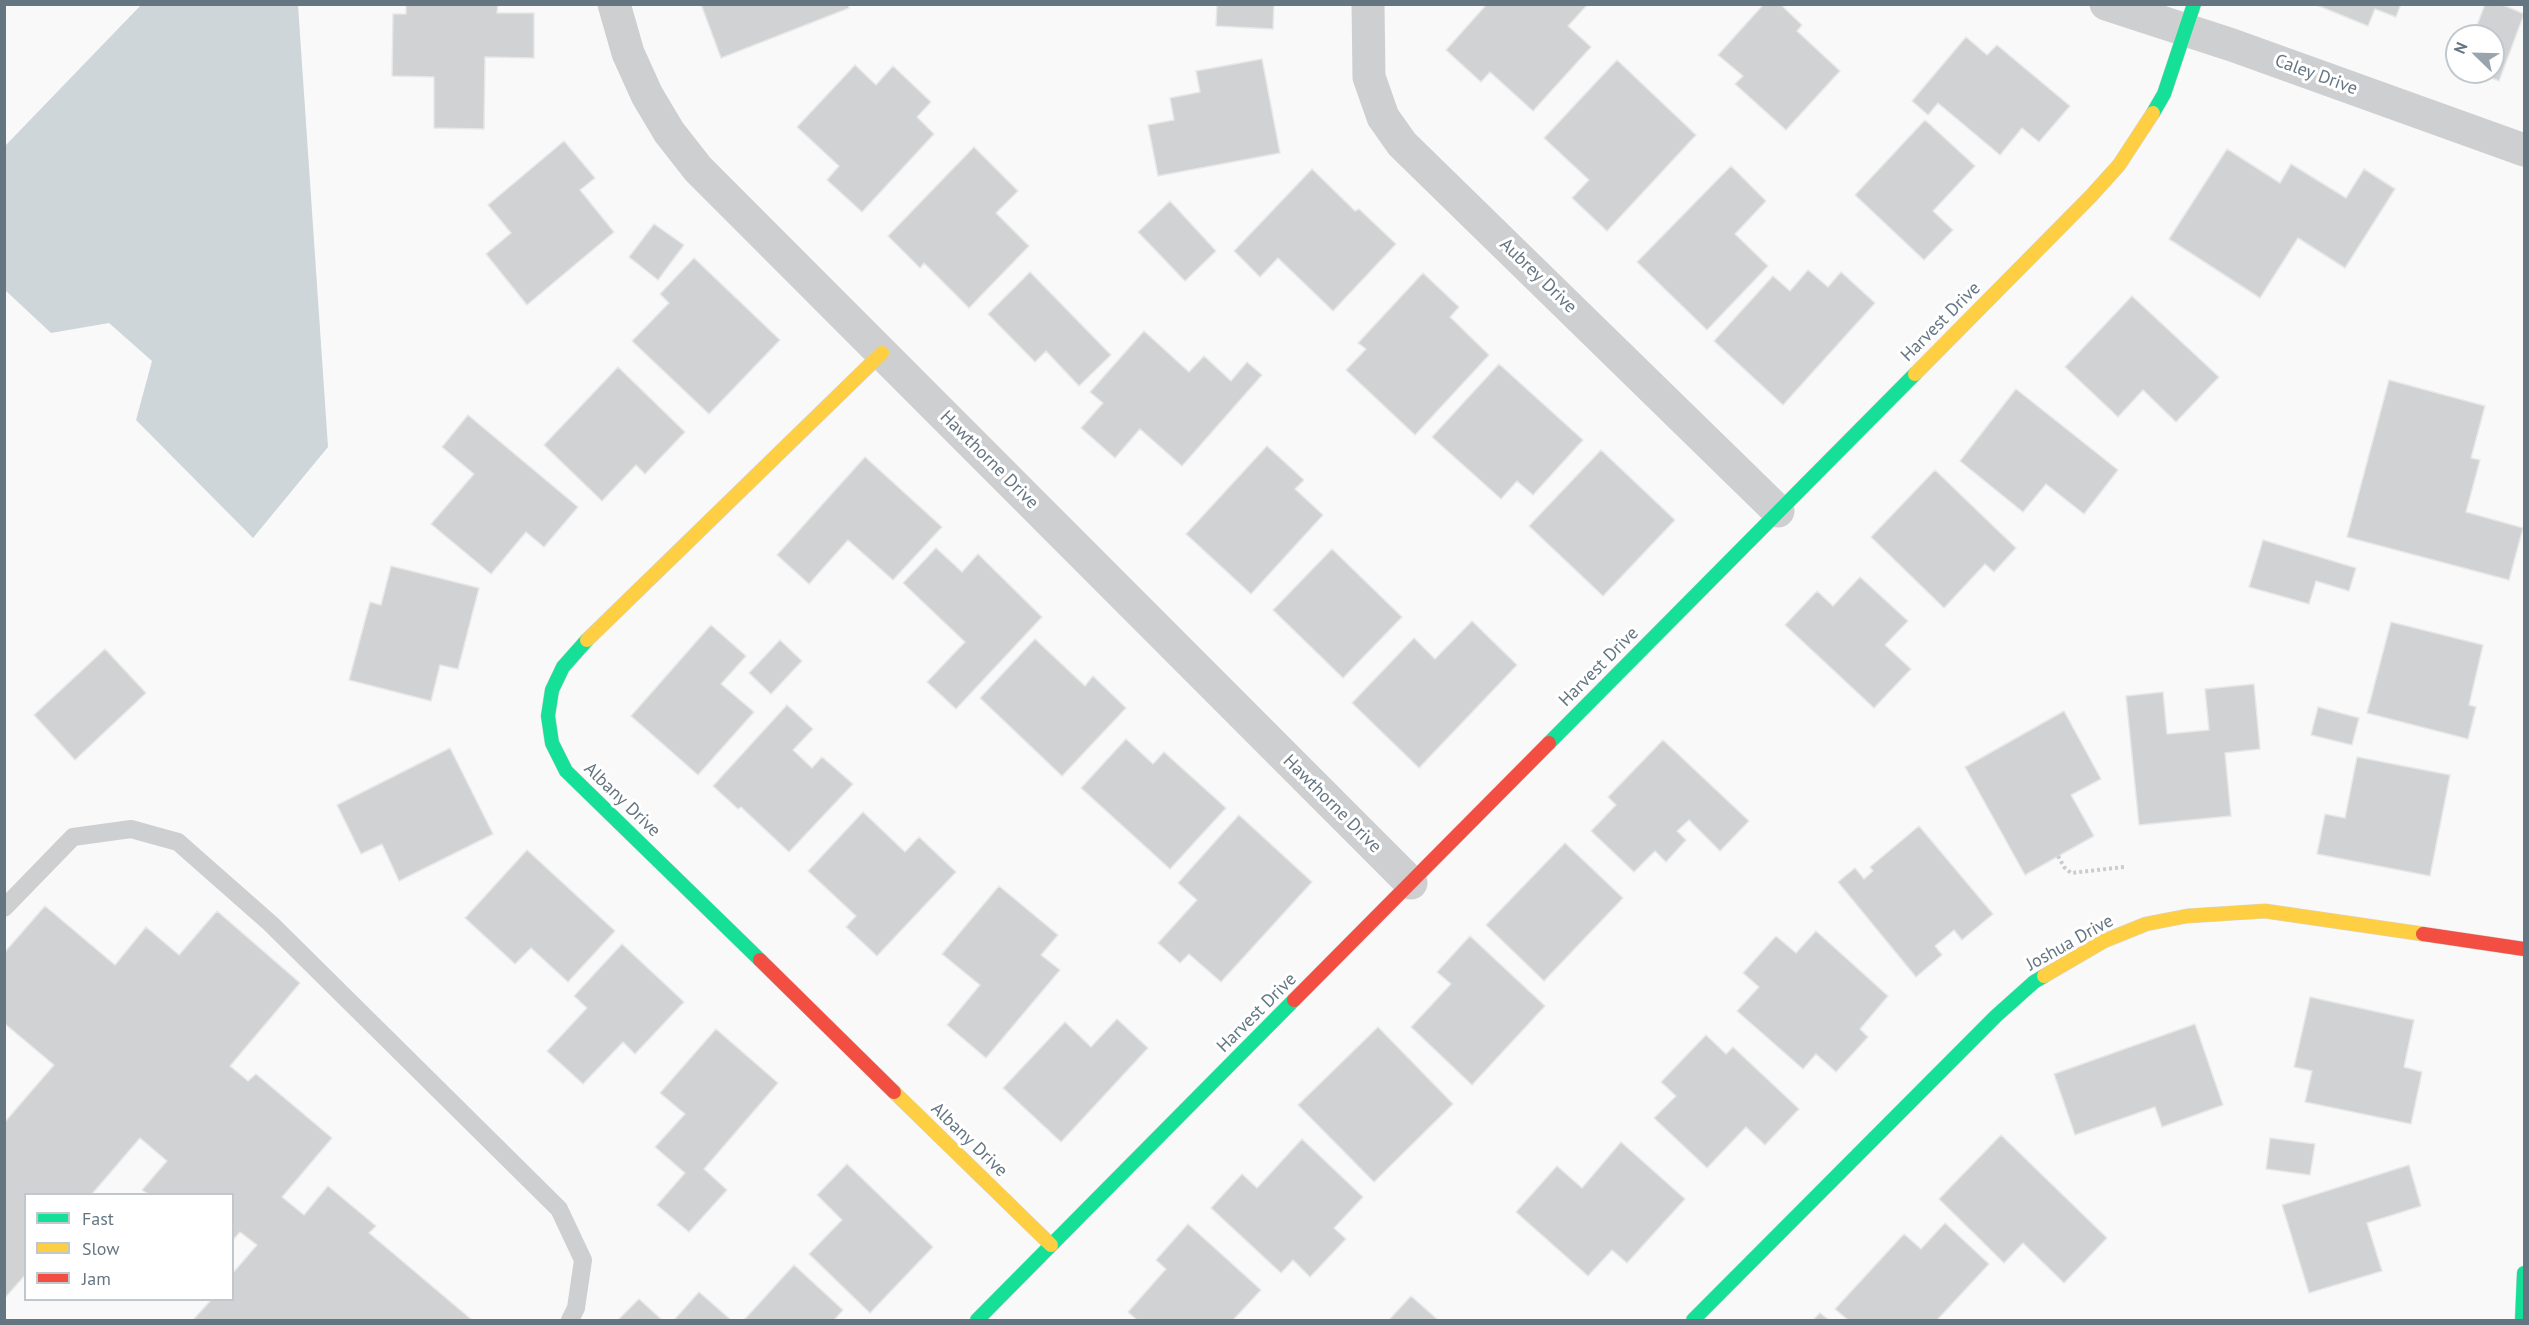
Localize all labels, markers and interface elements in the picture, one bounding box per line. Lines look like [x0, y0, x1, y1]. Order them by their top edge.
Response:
north arrow [2445, 24, 2505, 84]
text: N [2449, 39, 2472, 57]
street label: Caley Drive [2272, 50, 2360, 100]
street label: Aubrey Drive [1495, 234, 1581, 318]
street label: Harvest Drive [1897, 278, 1985, 366]
street label: Hawthorne Drive [935, 406, 1043, 514]
street label: Harvest Drive [1555, 623, 1643, 711]
street label: Hawthorne Drive [1278, 750, 1386, 858]
street label: Albany Drive [579, 758, 665, 842]
street label: Joshua Drive [2023, 910, 2117, 976]
street label: Harvest Drive [1213, 969, 1301, 1057]
street label: Albany Drive [926, 1098, 1012, 1182]
legend [24, 1193, 234, 1301]
text: Fast [82, 1207, 114, 1230]
text: Slow [82, 1237, 120, 1260]
text: Jam [82, 1267, 111, 1290]

